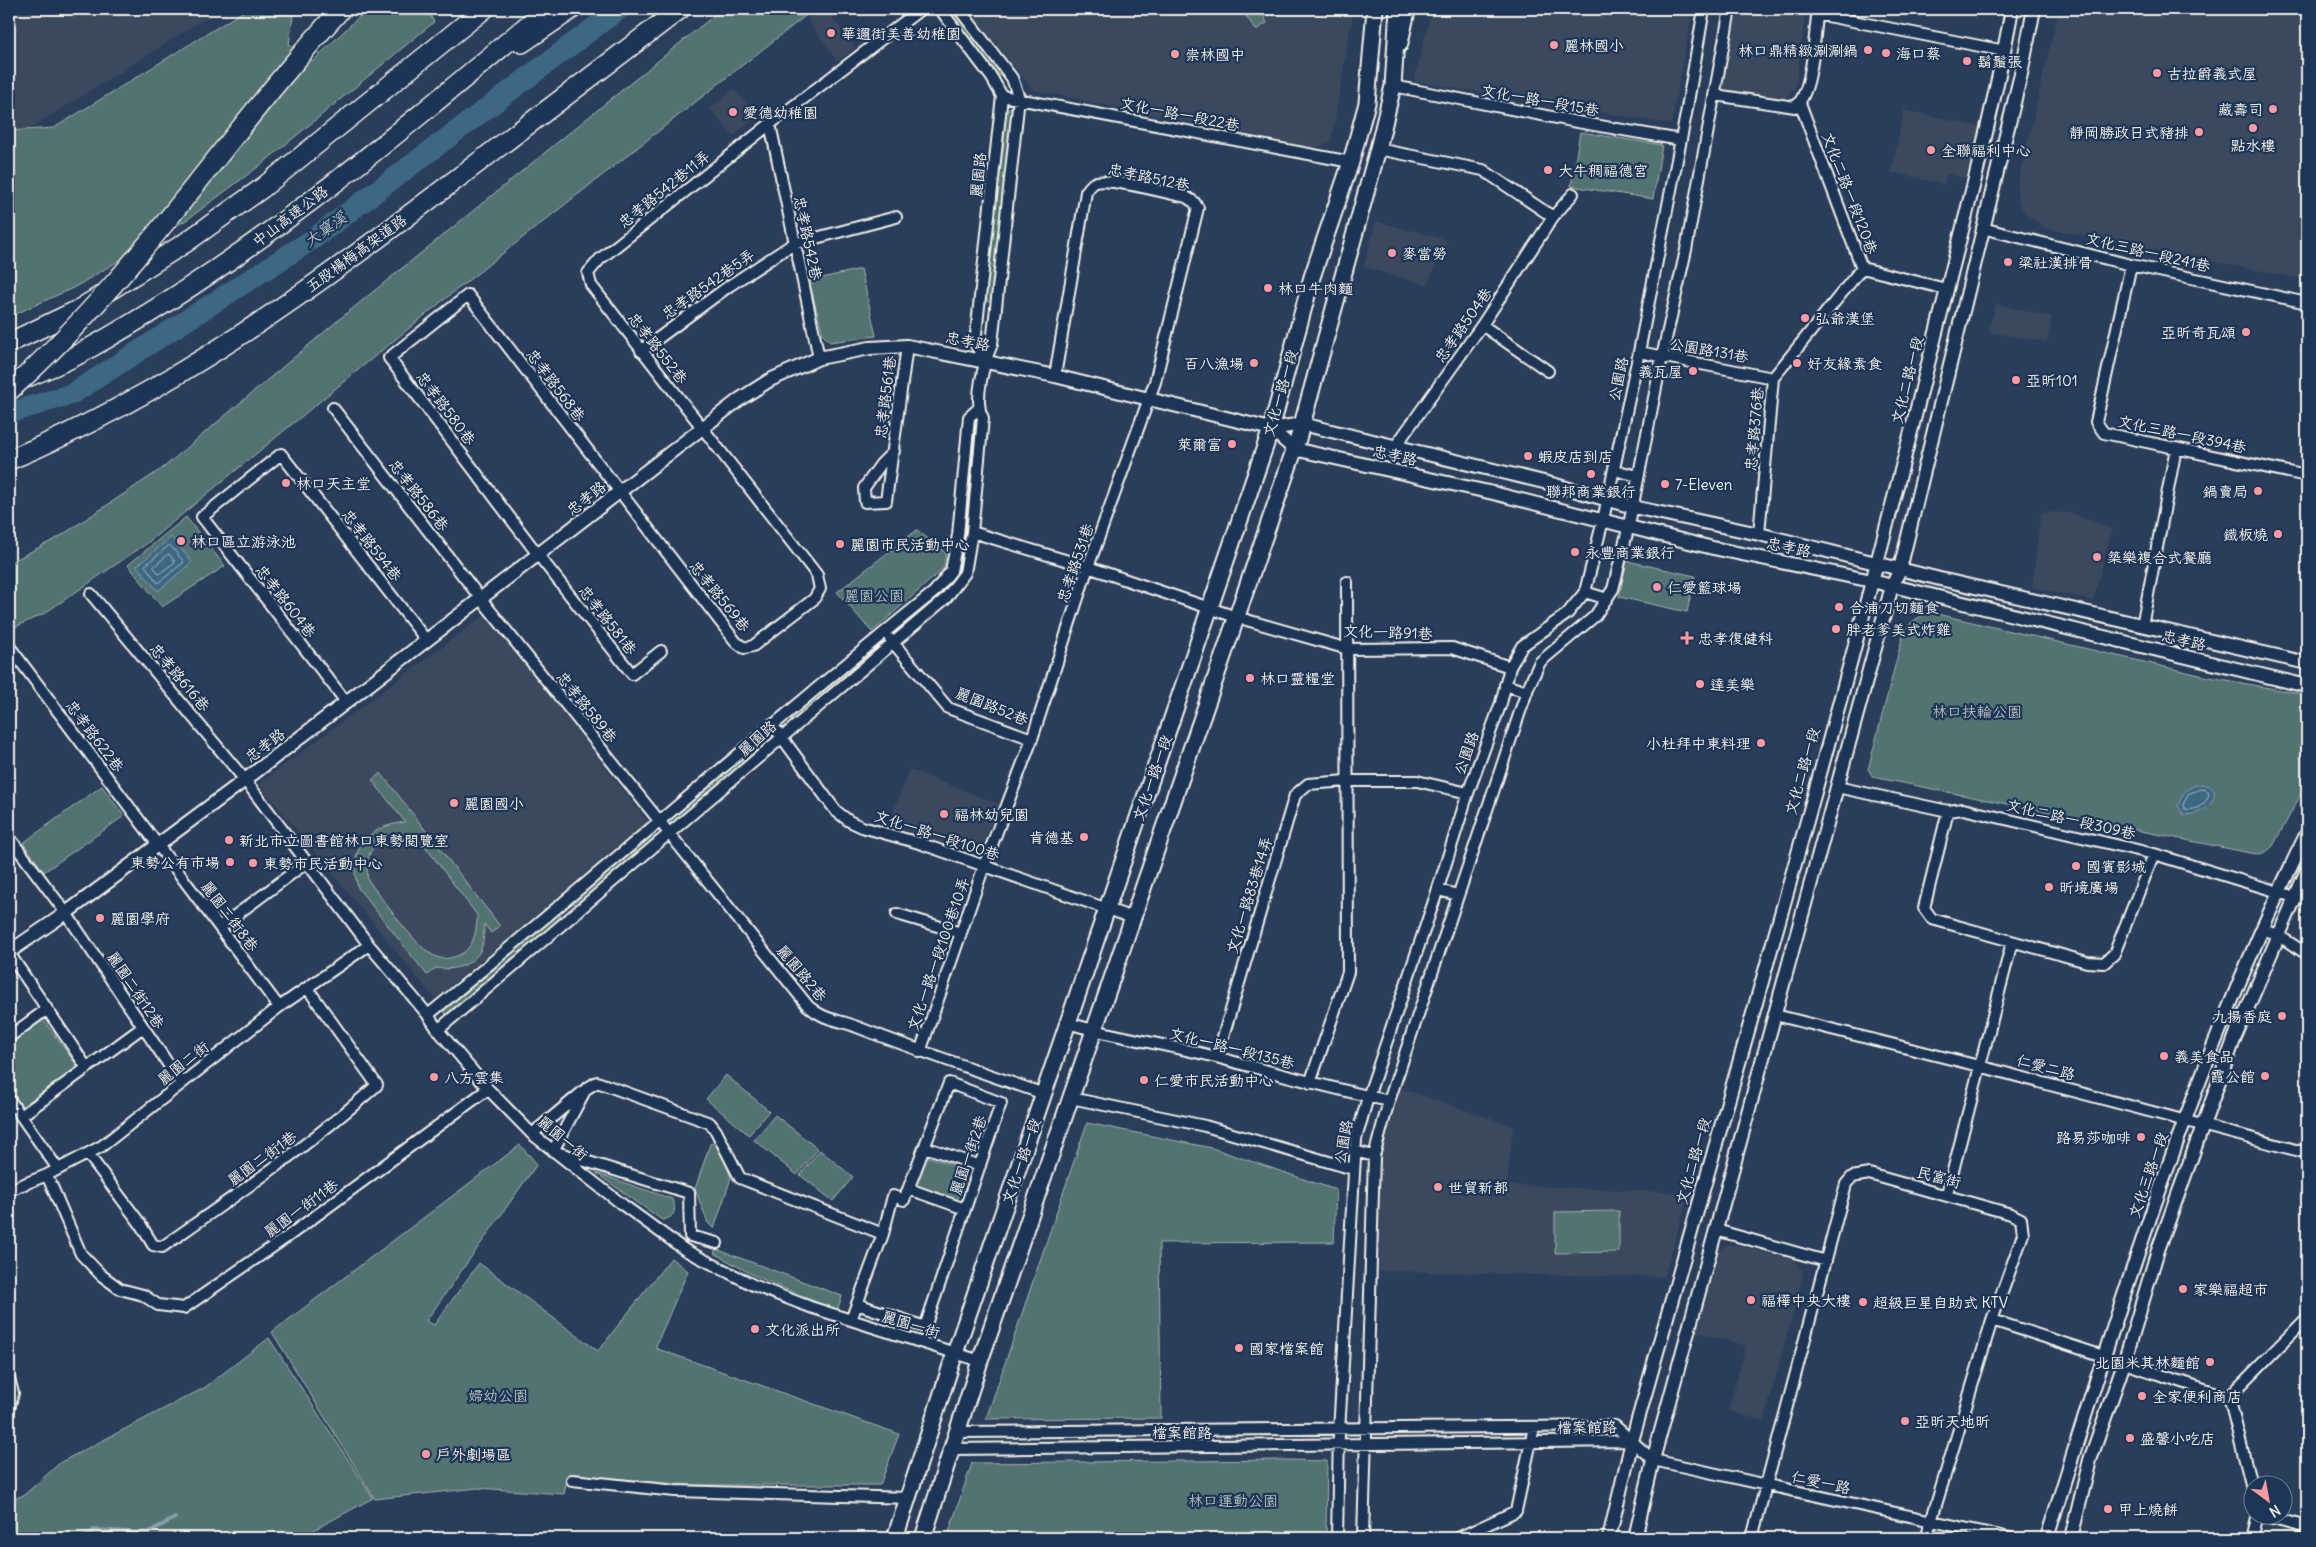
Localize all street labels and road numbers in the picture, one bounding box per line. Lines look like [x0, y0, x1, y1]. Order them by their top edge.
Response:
street label: 文化一路一段15巷 [1479, 80, 1601, 120]
street label: 文化一路一段22巷 [1119, 93, 1241, 135]
street label: 文化二路一段120巷 [1818, 129, 1882, 257]
street label: 忠孝路542巷11弄 [614, 146, 714, 232]
street label: 麗園路 [966, 152, 990, 198]
street label: 忠孝路512巷 [1107, 159, 1191, 195]
street label: 中山高速公路 [248, 181, 332, 251]
street label: 忠孝路542巷 [790, 194, 826, 282]
street label: 五股楊梅高架道路 [302, 210, 410, 296]
street label: 文化三路一段241巷 [2084, 228, 2212, 276]
street label: 忠孝路542巷5弄 [658, 245, 758, 323]
street label: 忠孝路504巷 [1430, 284, 1496, 366]
street label: 忠孝路552巷 [624, 308, 692, 388]
street label: 忠孝路 [944, 327, 992, 355]
street label: 公園路131巷 [1668, 334, 1750, 366]
street label: 文化二路一段 [1887, 334, 1927, 426]
street label: 忠孝路568巷 [523, 345, 589, 425]
street label: 文化一路一段 [1258, 347, 1302, 439]
street label: 忠孝路561巷 [870, 355, 900, 439]
street label: 公園路 [1604, 355, 1632, 403]
street label: 忠孝路580巷 [412, 367, 480, 449]
street label: 忠孝路376巷 [1741, 386, 1767, 472]
street label: 文化三路一段394巷 [2116, 411, 2248, 457]
street label: 忠孝路 [1371, 441, 1419, 469]
street label: 忠孝路586巷 [385, 455, 453, 535]
street label: 忠孝路 [562, 477, 610, 519]
street label: 忠孝路594巷 [338, 505, 406, 585]
street label: 忠孝路531巷 [1053, 521, 1097, 605]
street label: 忠孝路 [1765, 533, 1813, 561]
street label: 忠孝路569巷 [686, 557, 754, 635]
street label: 忠孝路604巷 [252, 561, 320, 641]
street label: 忠孝路581巷 [575, 581, 641, 659]
street label: 文化一路91巷 [1343, 621, 1433, 643]
street label: 忠孝路 [2160, 626, 2208, 654]
street label: 忠孝路616巷 [146, 639, 214, 715]
street label: 忠孝路589巷 [553, 668, 621, 746]
street label: 麗園路52巷 [953, 683, 1031, 729]
street label: 忠孝路622巷 [62, 696, 128, 776]
street label: 麗園路 [734, 716, 780, 760]
street label: 忠孝路 [241, 724, 289, 766]
street label: 文化二路一段 [1780, 725, 1824, 817]
street label: 公園路 [1449, 729, 1483, 777]
street label: 文化一路一段 [1128, 732, 1176, 824]
street label: 文化二路一段309巷 [2005, 795, 2137, 843]
street label: 文化一路一段100巷 [872, 806, 1002, 864]
street label: 文化一路83巷14弄 [1222, 834, 1276, 956]
street label: 文化一路一段100巷10弄 [903, 875, 973, 1033]
street label: 麗園二街8巷 [197, 877, 263, 955]
street label: 麗園路2巷 [773, 941, 831, 1005]
street label: 麗園二街12巷 [103, 948, 169, 1032]
street label: 文化一路一段135巷 [1168, 1023, 1296, 1073]
street label: 麗園二街 [154, 1037, 212, 1089]
street label: 仁愛二路 [2015, 1050, 2077, 1084]
street label: 麗園一街 [534, 1111, 592, 1165]
street label: 麗園一街2巷 [945, 1113, 991, 1197]
street label: 文化一路一段 [997, 1115, 1045, 1207]
street label: 文化二路一段 [1671, 1115, 1715, 1207]
street label: 公園路 [1330, 1118, 1356, 1166]
street label: 麗園二街1巷 [224, 1127, 300, 1189]
street label: 文化三路一段 [2124, 1129, 2172, 1221]
street label: 民富街 [1915, 1162, 1963, 1192]
street label: 麗園一街11巷 [260, 1175, 342, 1241]
street label: 麗園一街 [880, 1306, 942, 1342]
street label: 檔案館路 [1557, 1417, 1617, 1437]
street label: 檔案館路 [1152, 1423, 1212, 1442]
street label: 仁愛一路 [1790, 1466, 1852, 1498]

